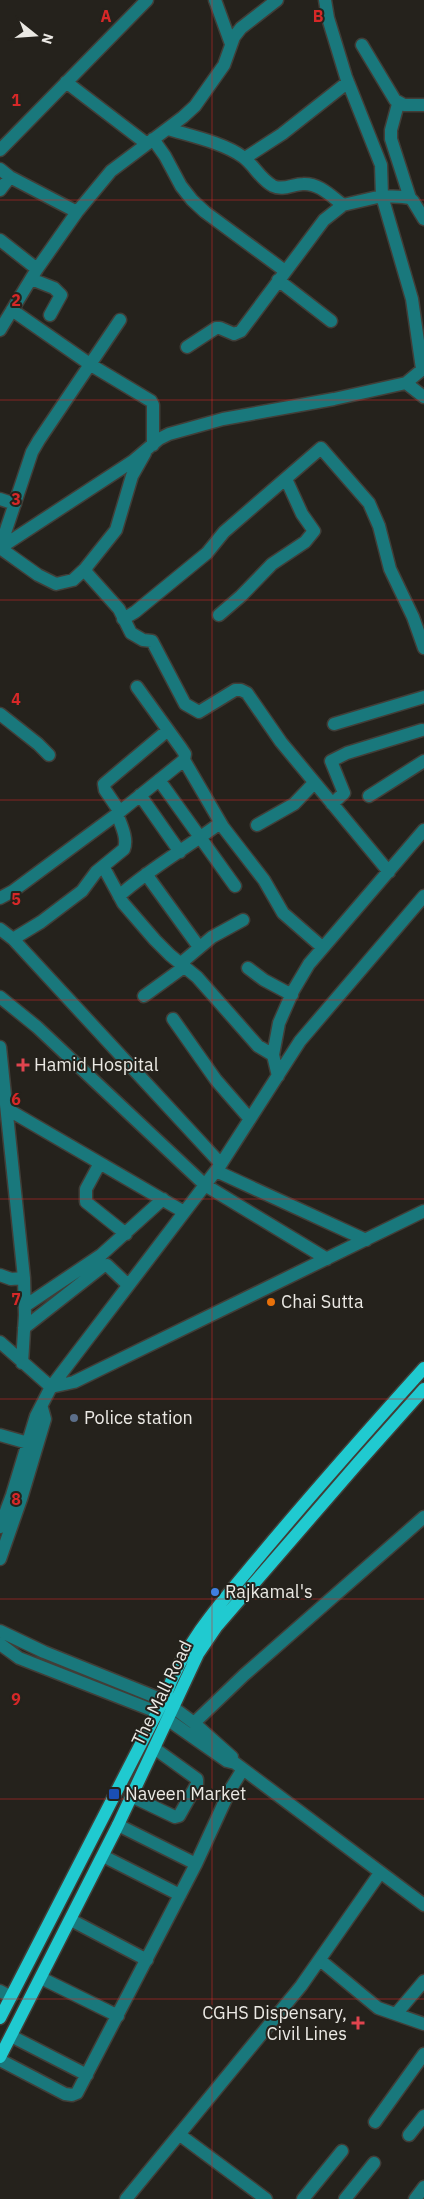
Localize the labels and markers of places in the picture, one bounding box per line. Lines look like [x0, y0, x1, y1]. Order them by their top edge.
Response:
place label: Hamid Hospital [34, 1053, 159, 1076]
marker: Hamid Hospital [16, 1058, 30, 1072]
place label: Chai Sutta [281, 1290, 364, 1313]
marker: Chai Sutta [265, 1296, 277, 1308]
place label: Police station [84, 1406, 193, 1429]
marker: Police station [68, 1412, 80, 1424]
place label: Rajkamal's [225, 1580, 313, 1603]
marker: Rajkamal's [209, 1586, 221, 1598]
place label: Naveen Market [125, 1782, 246, 1805]
marker: Naveen Market [107, 1787, 121, 1801]
place label: CGHS Dispensary, Civil Lines [202, 2001, 347, 2045]
marker: CGHS Dispensary, Civil Lines [351, 2016, 365, 2030]

